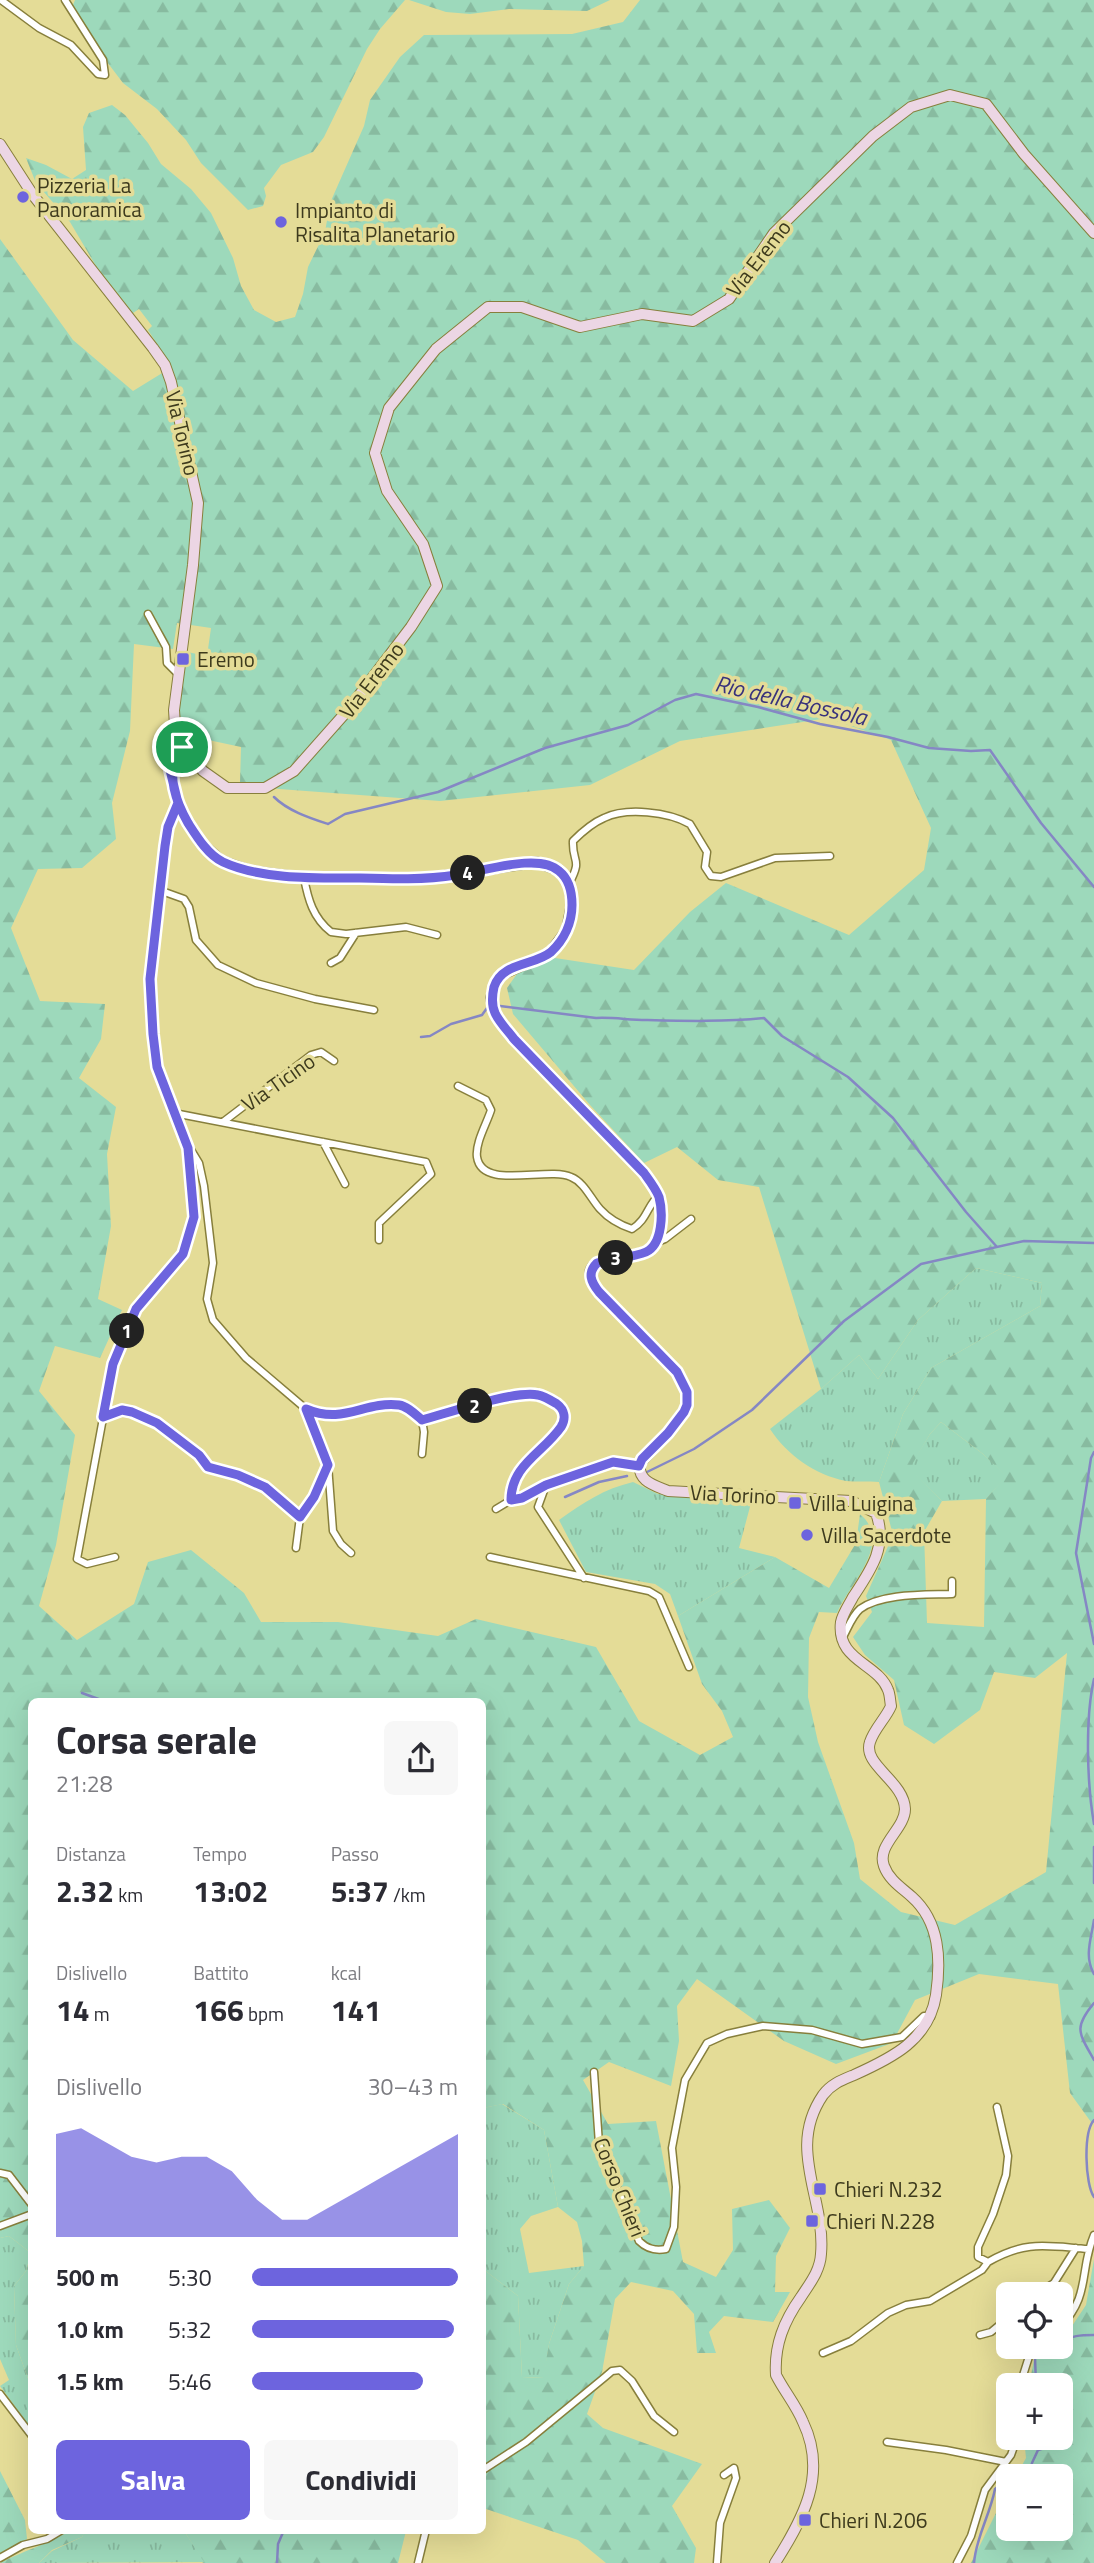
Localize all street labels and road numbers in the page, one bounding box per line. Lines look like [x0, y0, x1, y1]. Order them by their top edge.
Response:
street label: Via Eremo [718, 213, 798, 303]
street label: Via Torino [158, 387, 208, 479]
street label: Via Eremo [331, 635, 411, 725]
street label: Via Ticino [235, 1045, 321, 1119]
street label: Via Torino [689, 1476, 777, 1512]
street label: Corso Chieri [586, 2132, 654, 2242]

